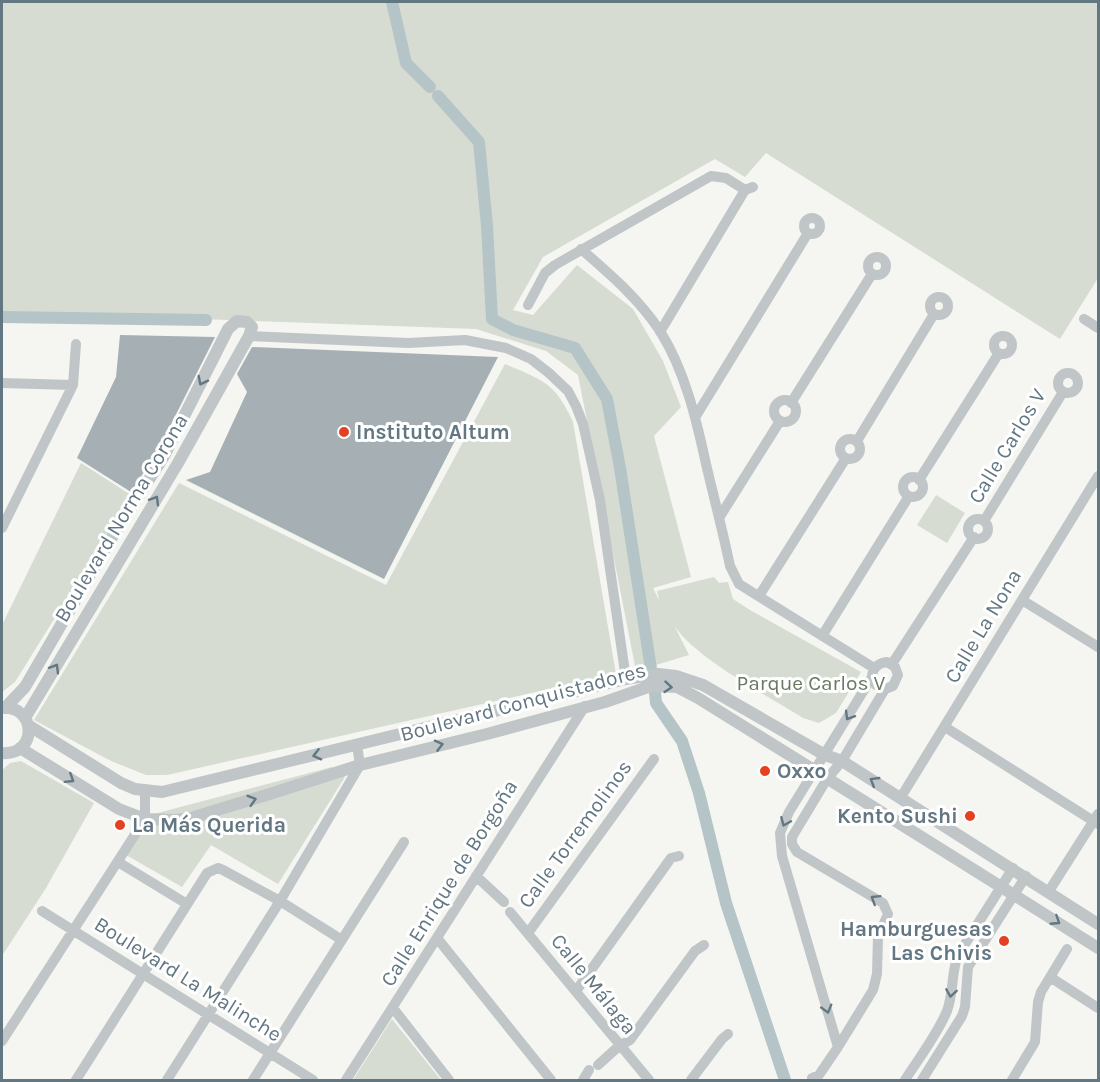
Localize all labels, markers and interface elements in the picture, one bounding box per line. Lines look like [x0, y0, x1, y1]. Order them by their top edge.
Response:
one-way arrow [198, 375, 209, 386]
street label: Calle Carlos V [963, 384, 1051, 508]
street label: Boulevard Norma Corona [49, 410, 193, 626]
place label: Instituto Altum [356, 420, 510, 444]
marker: Instituto Altum [337, 425, 351, 439]
one-way arrow [148, 496, 160, 506]
street label: Calle La Nona [940, 565, 1026, 687]
street label: Boulevard Conquistadores [398, 658, 648, 746]
one-way arrow [48, 664, 59, 674]
park label: Parque Carlos V [737, 671, 886, 695]
one-way arrow [663, 680, 672, 693]
one-way arrow [844, 710, 856, 720]
one-way arrow [434, 740, 444, 753]
one-way arrow [312, 747, 322, 760]
street label: Calle Torremolinos [513, 755, 637, 913]
place label: Oxxo [777, 759, 826, 783]
marker: Oxxo [758, 764, 772, 778]
one-way arrow [64, 772, 74, 784]
street label: Calle Enrique de Borgoña [376, 775, 522, 991]
one-way arrow [870, 777, 880, 789]
one-way arrow [246, 795, 257, 807]
place label: Kento Sushi [837, 804, 958, 828]
marker: Kento Sushi [963, 809, 977, 823]
place label: La Más Querida [132, 813, 286, 837]
one-way arrow [780, 815, 792, 826]
marker: La Más Querida [113, 818, 127, 832]
one-way arrow [870, 895, 881, 906]
street label: Boulevard La Malinche [90, 912, 286, 1046]
one-way arrow [1050, 914, 1061, 925]
place label: Hamburguesas Las Chivis [840, 917, 992, 965]
street label: Calle Málaga [546, 929, 642, 1039]
marker: Hamburguesas Las Chivis [997, 934, 1011, 948]
one-way arrow [945, 988, 957, 998]
one-way arrow [820, 1003, 832, 1014]

